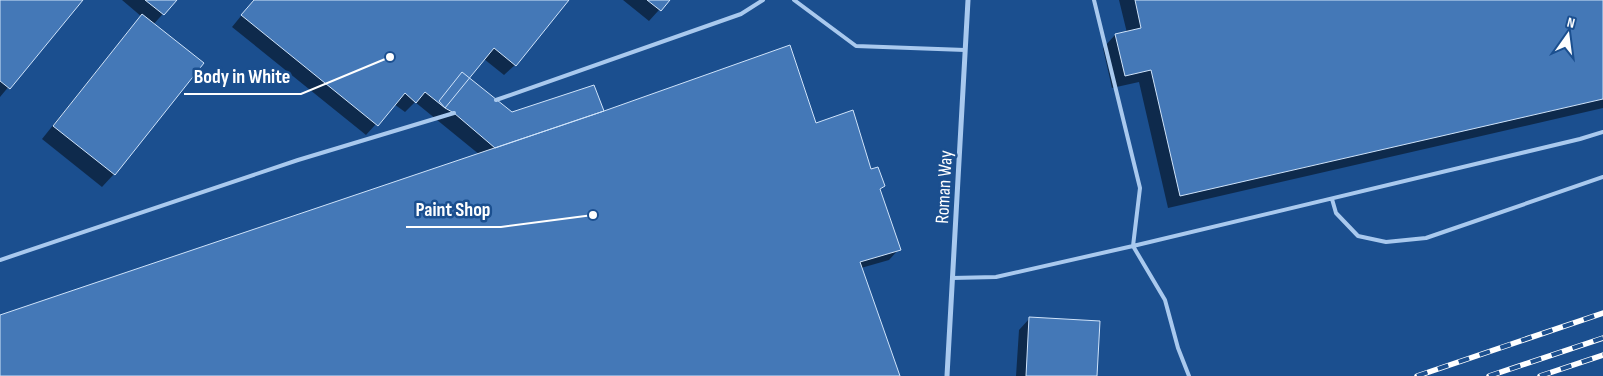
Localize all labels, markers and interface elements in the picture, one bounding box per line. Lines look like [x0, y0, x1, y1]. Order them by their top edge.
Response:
north arrow [1543, 10, 1593, 60]
text: N [1565, 14, 1577, 32]
callout: Body in White [184, 59, 301, 94]
text: Body in White [194, 65, 290, 89]
street label: Roman Way [931, 149, 958, 224]
callout: Paint Shop [406, 192, 501, 227]
text: Paint Shop [415, 198, 491, 222]

